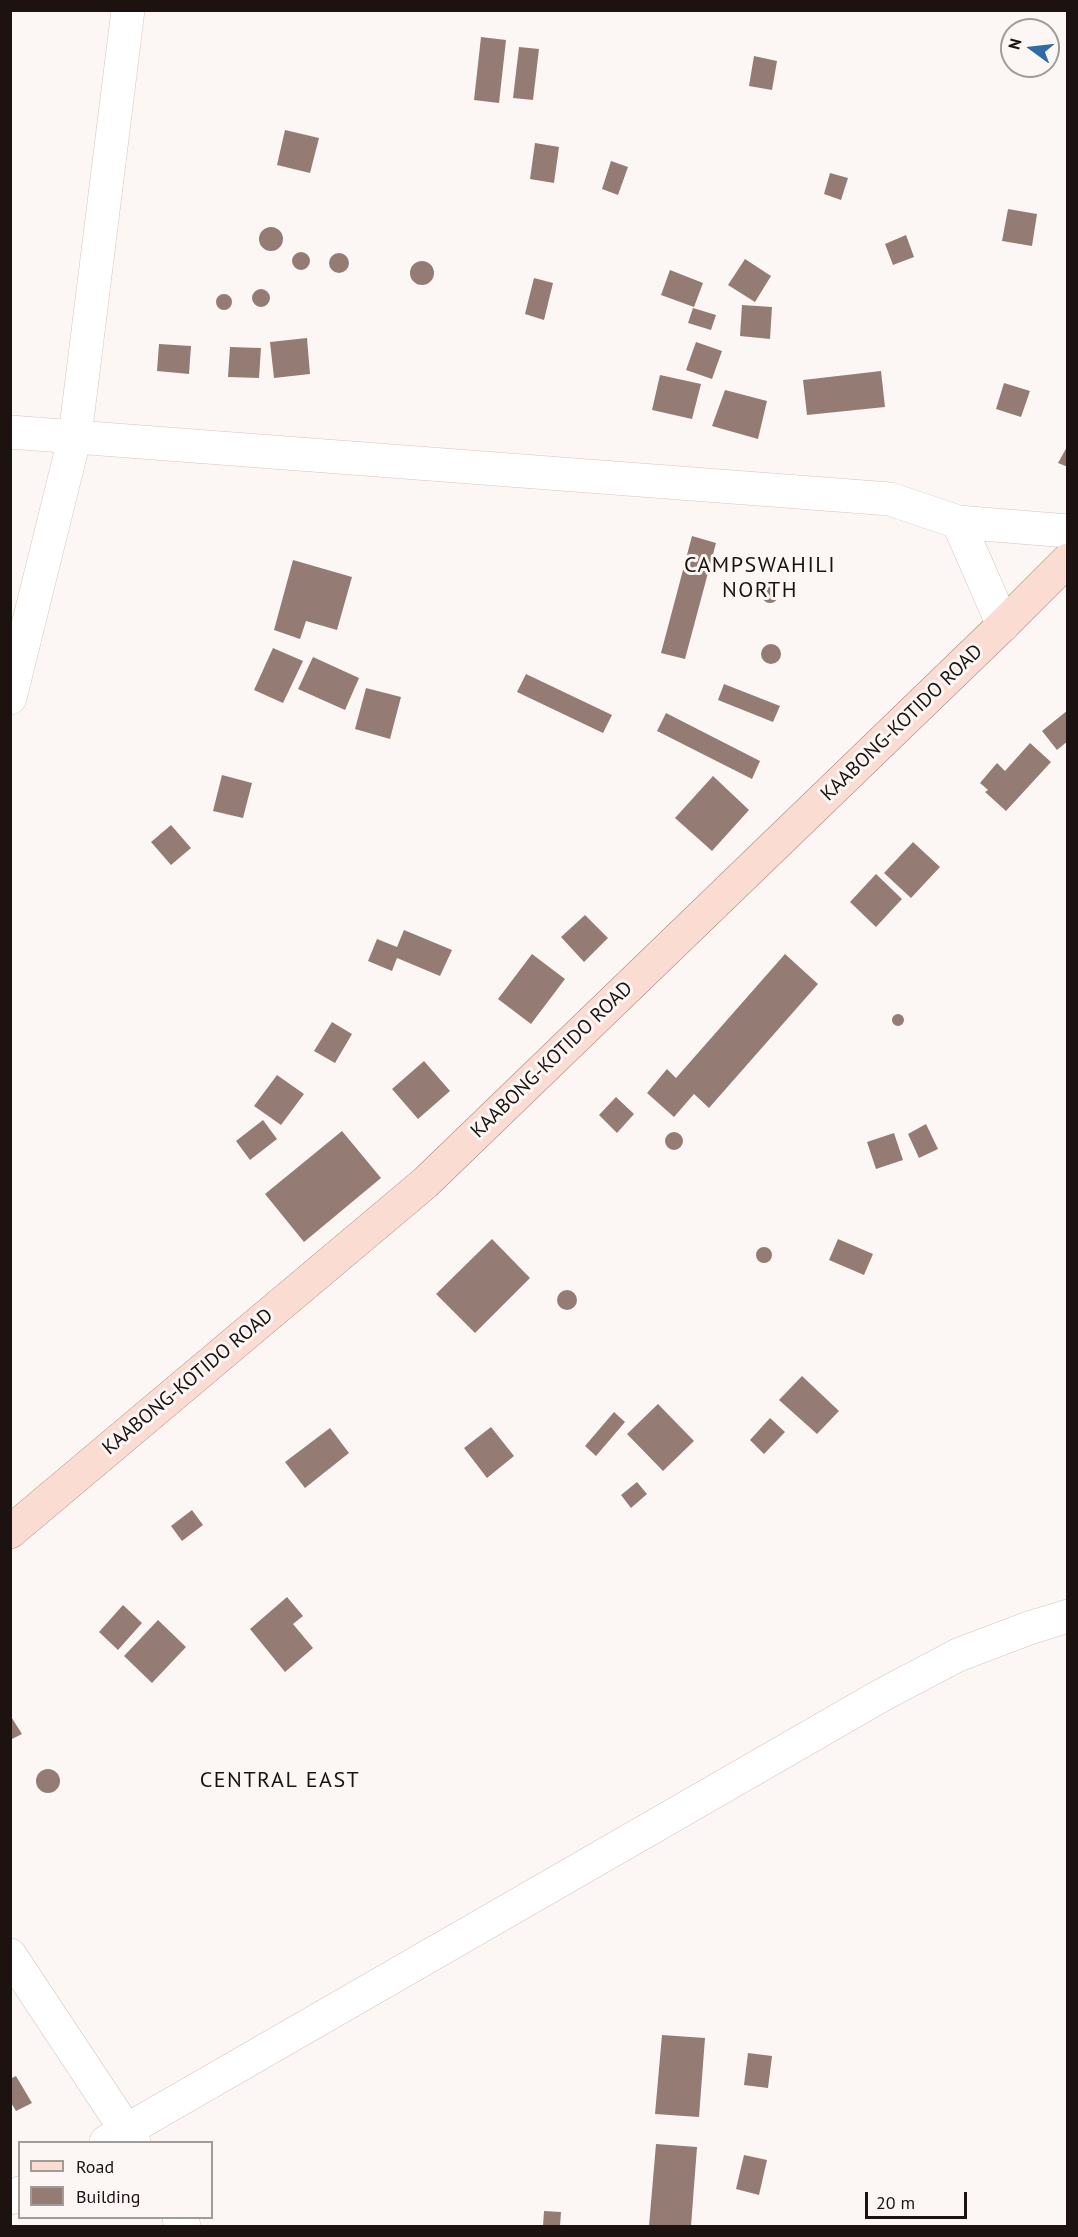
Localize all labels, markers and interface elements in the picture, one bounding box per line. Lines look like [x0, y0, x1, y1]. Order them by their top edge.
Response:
north arrow [1000, 18, 1060, 78]
text: N [1004, 36, 1026, 52]
district label: CAMPSWAHILI NORTH [684, 553, 836, 604]
street label: KAABONG-KOTIDO ROAD [816, 640, 988, 806]
street label: KAABONG-KOTIDO ROAD [466, 977, 638, 1143]
street label: KAABONG-KOTIDO ROAD [98, 1304, 278, 1460]
district label: CENTRAL EAST [200, 1768, 360, 1794]
legend [18, 2141, 213, 2219]
text: Road [76, 2155, 114, 2178]
scale bar [868, 2180, 970, 2218]
text: Building [76, 2185, 140, 2208]
text: 20 m [876, 2191, 915, 2214]

